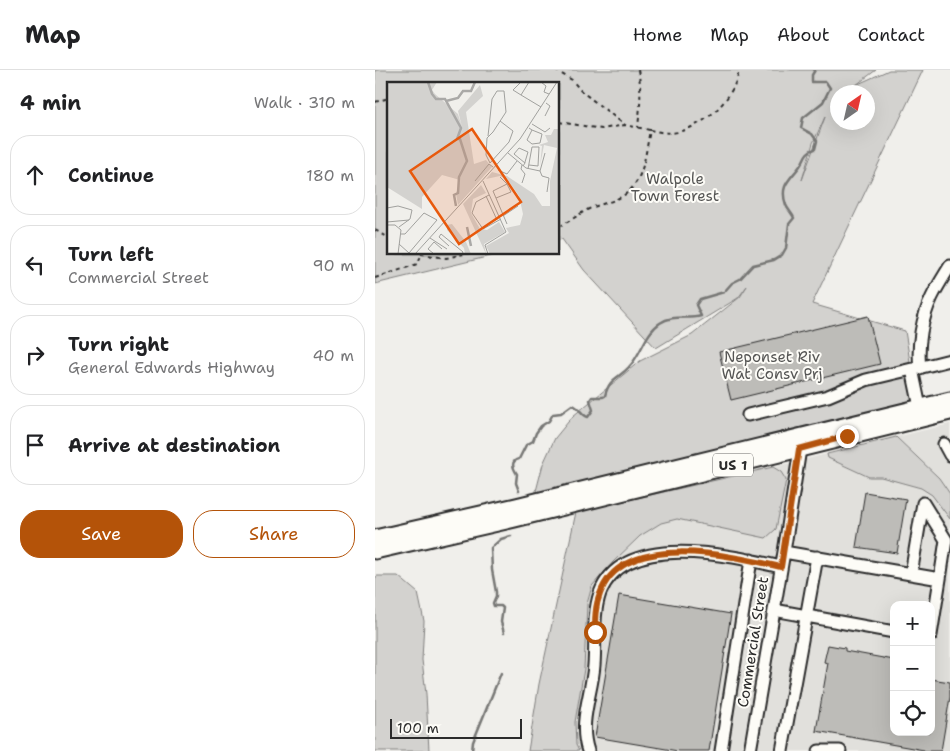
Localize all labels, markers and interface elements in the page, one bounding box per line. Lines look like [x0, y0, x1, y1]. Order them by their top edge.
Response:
text: Map [25, 19, 81, 51]
text: Home [633, 23, 682, 47]
text: Map [710, 23, 749, 47]
text: About [777, 23, 830, 47]
text: Contact [858, 23, 925, 47]
inset map [387, 82, 560, 255]
north arrow [830, 85, 875, 130]
text: 4 min [20, 89, 81, 117]
text: Walk · 310 m [254, 92, 355, 113]
icon: ahead [21, 161, 49, 189]
text: Continue [68, 163, 154, 188]
text: 180 m [306, 165, 354, 186]
park label: Walpole Town Forest [631, 169, 719, 206]
text: Turn left [68, 242, 154, 267]
icon: left [21, 251, 49, 279]
text: 90 m [313, 255, 354, 276]
text: Commercial Street [68, 267, 209, 288]
text: Turn right [68, 332, 169, 357]
icon: right [21, 341, 49, 369]
text: 40 m [312, 345, 354, 366]
park label: Neponset Riv Wat Consv Prj [721, 347, 823, 384]
text: General Edwards Highway [68, 357, 275, 378]
route end [836, 425, 859, 448]
icon: arrive [21, 431, 49, 459]
text: Arrive at destination [68, 433, 280, 458]
road number: US 1 [713, 454, 753, 476]
button: Save [20, 510, 183, 558]
button: Share [193, 510, 355, 558]
street label: Commercial Street [733, 575, 773, 709]
map controls [890, 601, 935, 736]
button: + [890, 601, 935, 646]
route start [584, 621, 607, 644]
button: − [890, 646, 935, 691]
button: locate [890, 691, 935, 736]
scale bar [390, 716, 523, 739]
text: 100 m [397, 719, 439, 737]

